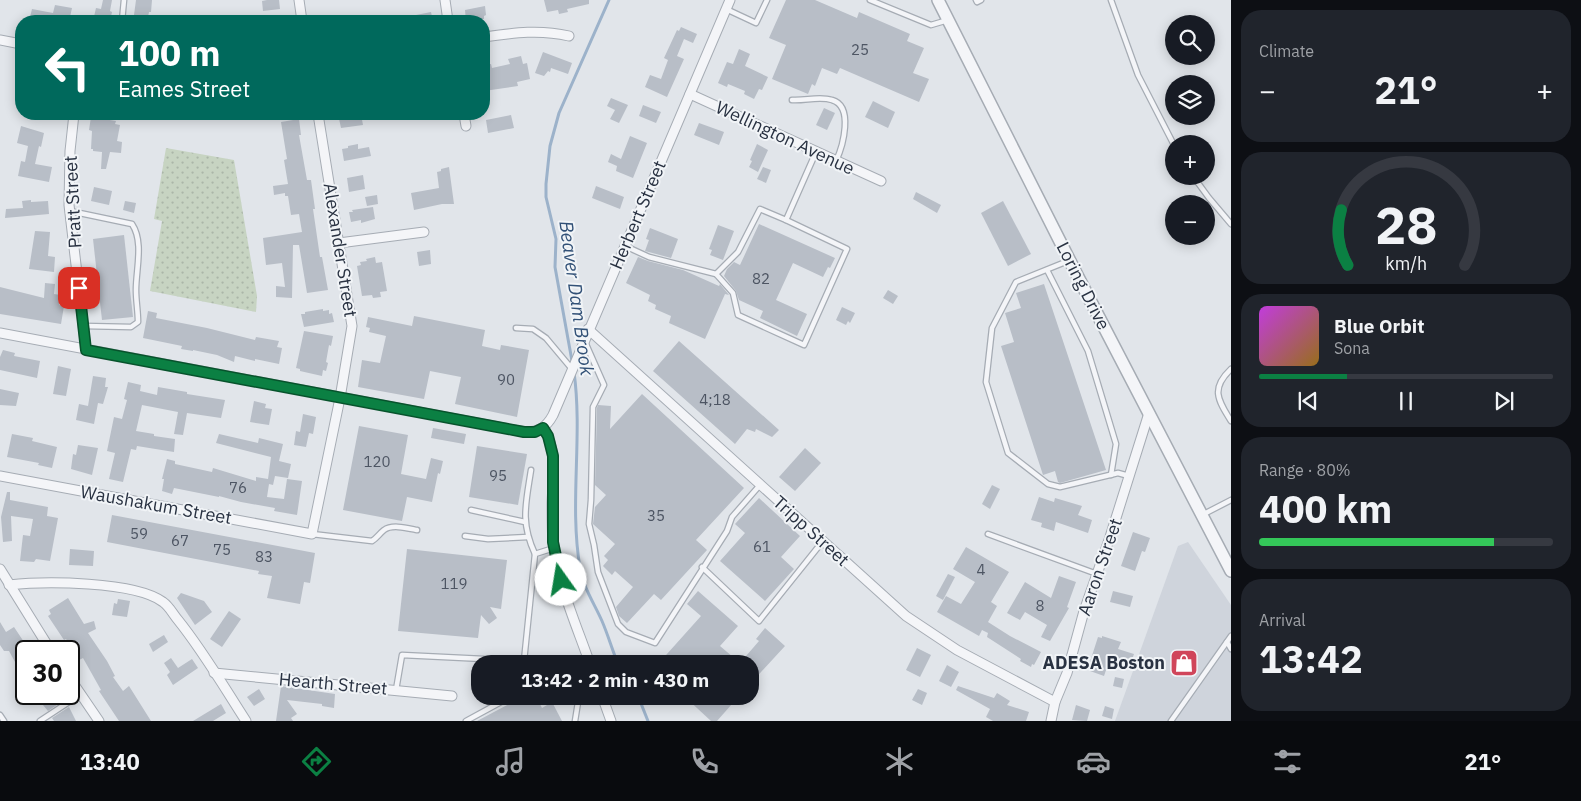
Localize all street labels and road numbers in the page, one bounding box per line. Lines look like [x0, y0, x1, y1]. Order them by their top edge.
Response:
street label: Wellington Avenue [712, 95, 858, 180]
street label: Pratt Street [59, 155, 86, 249]
street label: Herbert Street [604, 157, 671, 273]
street label: Alexander Street [319, 181, 362, 319]
street label: Loring Drive [1051, 238, 1115, 334]
street label: Waushakum Street [79, 480, 234, 529]
street label: Tripp Street [768, 490, 854, 571]
street label: Aaron Street [1072, 515, 1127, 619]
street label: Hearth Street [278, 667, 388, 700]

